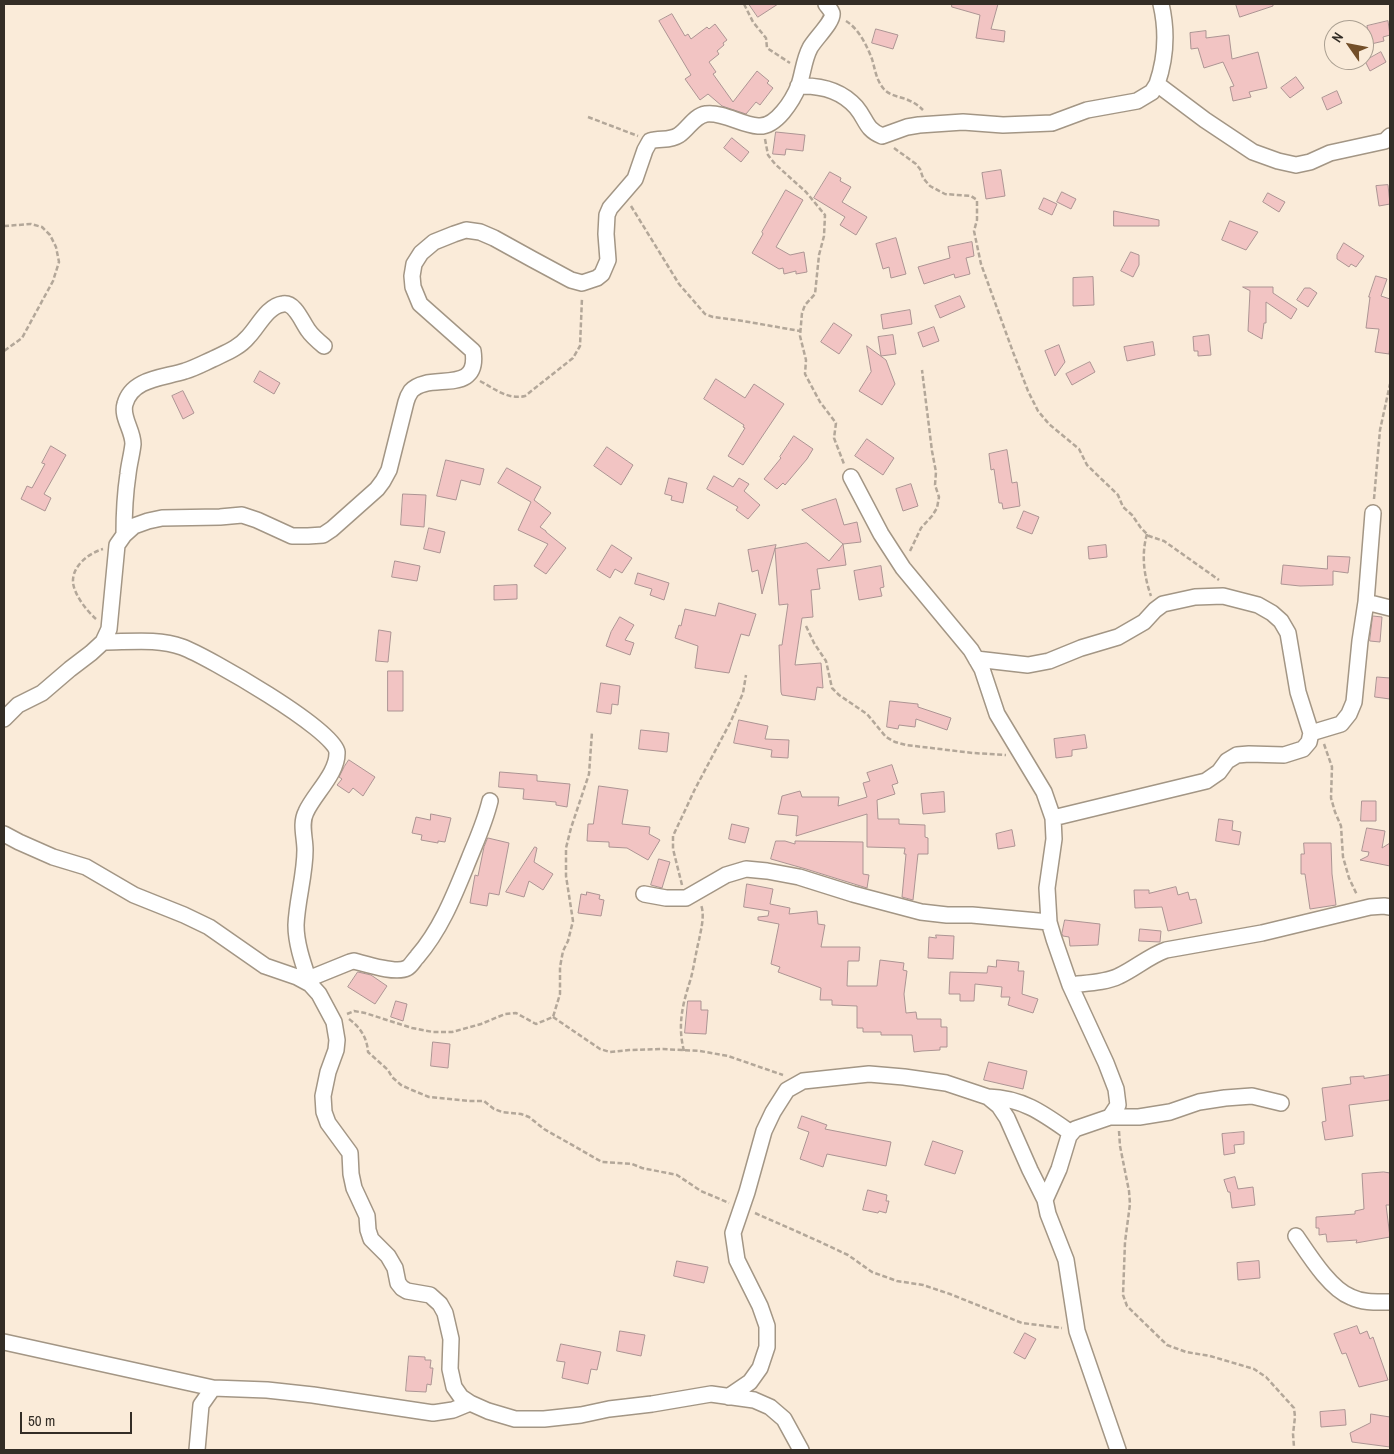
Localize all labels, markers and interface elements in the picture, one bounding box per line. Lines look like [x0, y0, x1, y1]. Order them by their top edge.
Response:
north arrow [1324, 20, 1374, 70]
text: N [1327, 29, 1347, 46]
scale bar [22, 1402, 135, 1434]
text: 50 m [28, 1410, 55, 1431]

